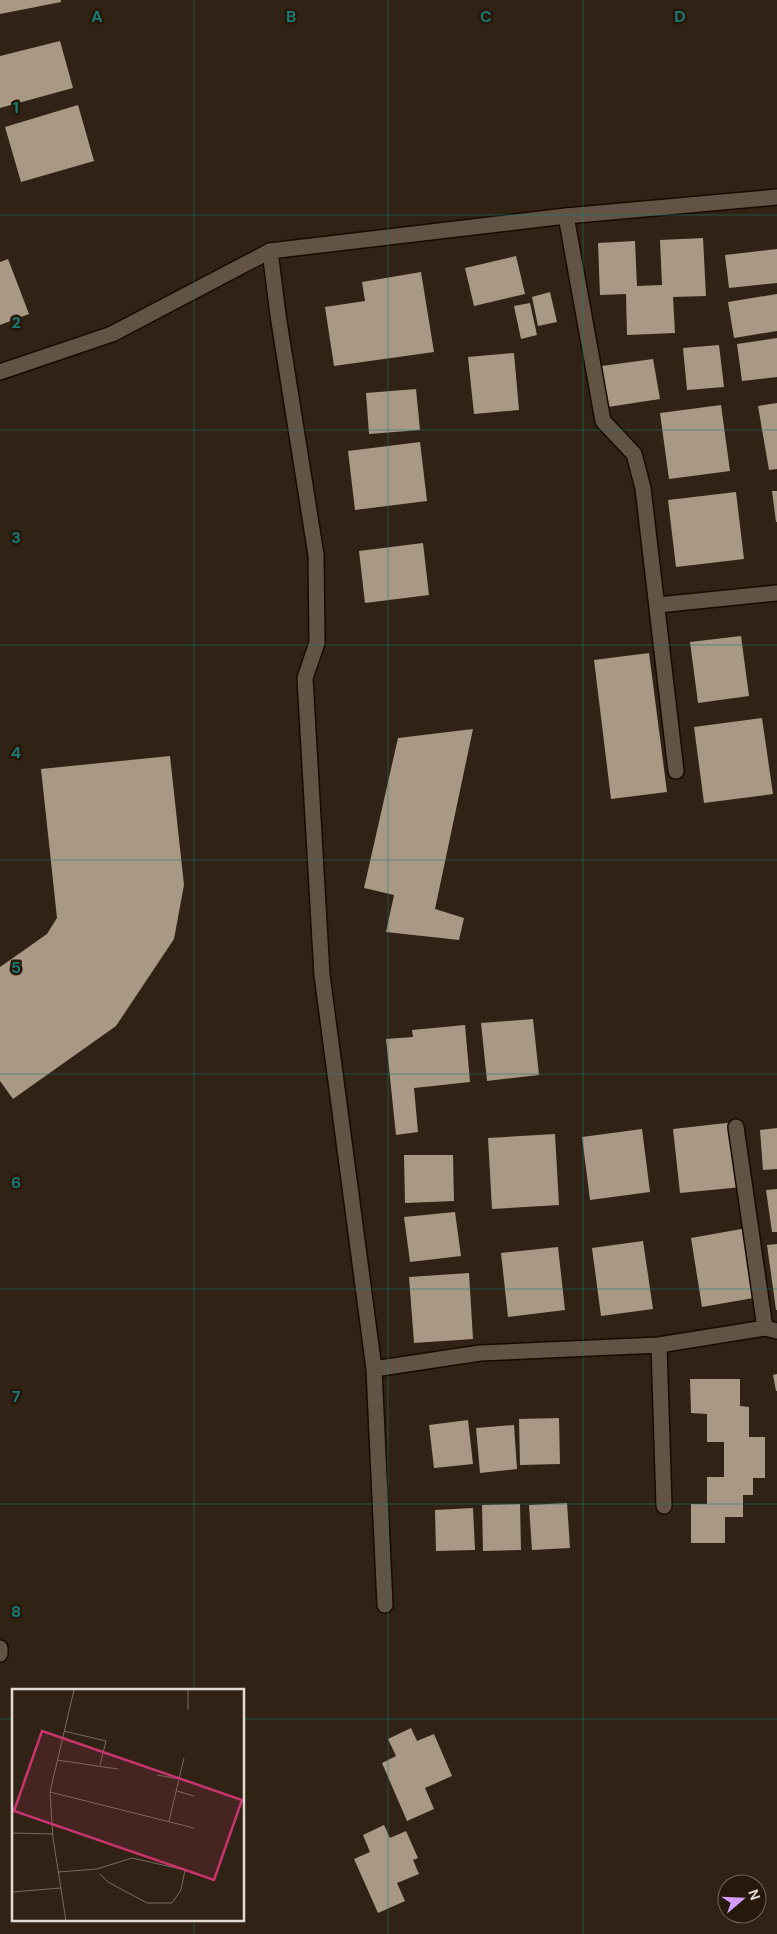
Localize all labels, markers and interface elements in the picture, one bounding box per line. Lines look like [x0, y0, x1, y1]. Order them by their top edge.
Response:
text: A [91, 6, 103, 27]
text: B [286, 6, 296, 27]
text: C [480, 6, 492, 27]
text: D [674, 6, 686, 27]
text: 1 [13, 97, 19, 118]
text: 2 [11, 312, 21, 333]
text: 3 [11, 527, 21, 548]
text: 4 [11, 742, 21, 763]
text: 5 [11, 957, 21, 978]
text: 6 [11, 1172, 21, 1193]
text: 7 [12, 1386, 21, 1407]
text: 8 [11, 1601, 21, 1622]
inset map [12, 1689, 245, 1922]
north arrow [717, 1874, 767, 1924]
text: N [744, 1887, 764, 1903]

